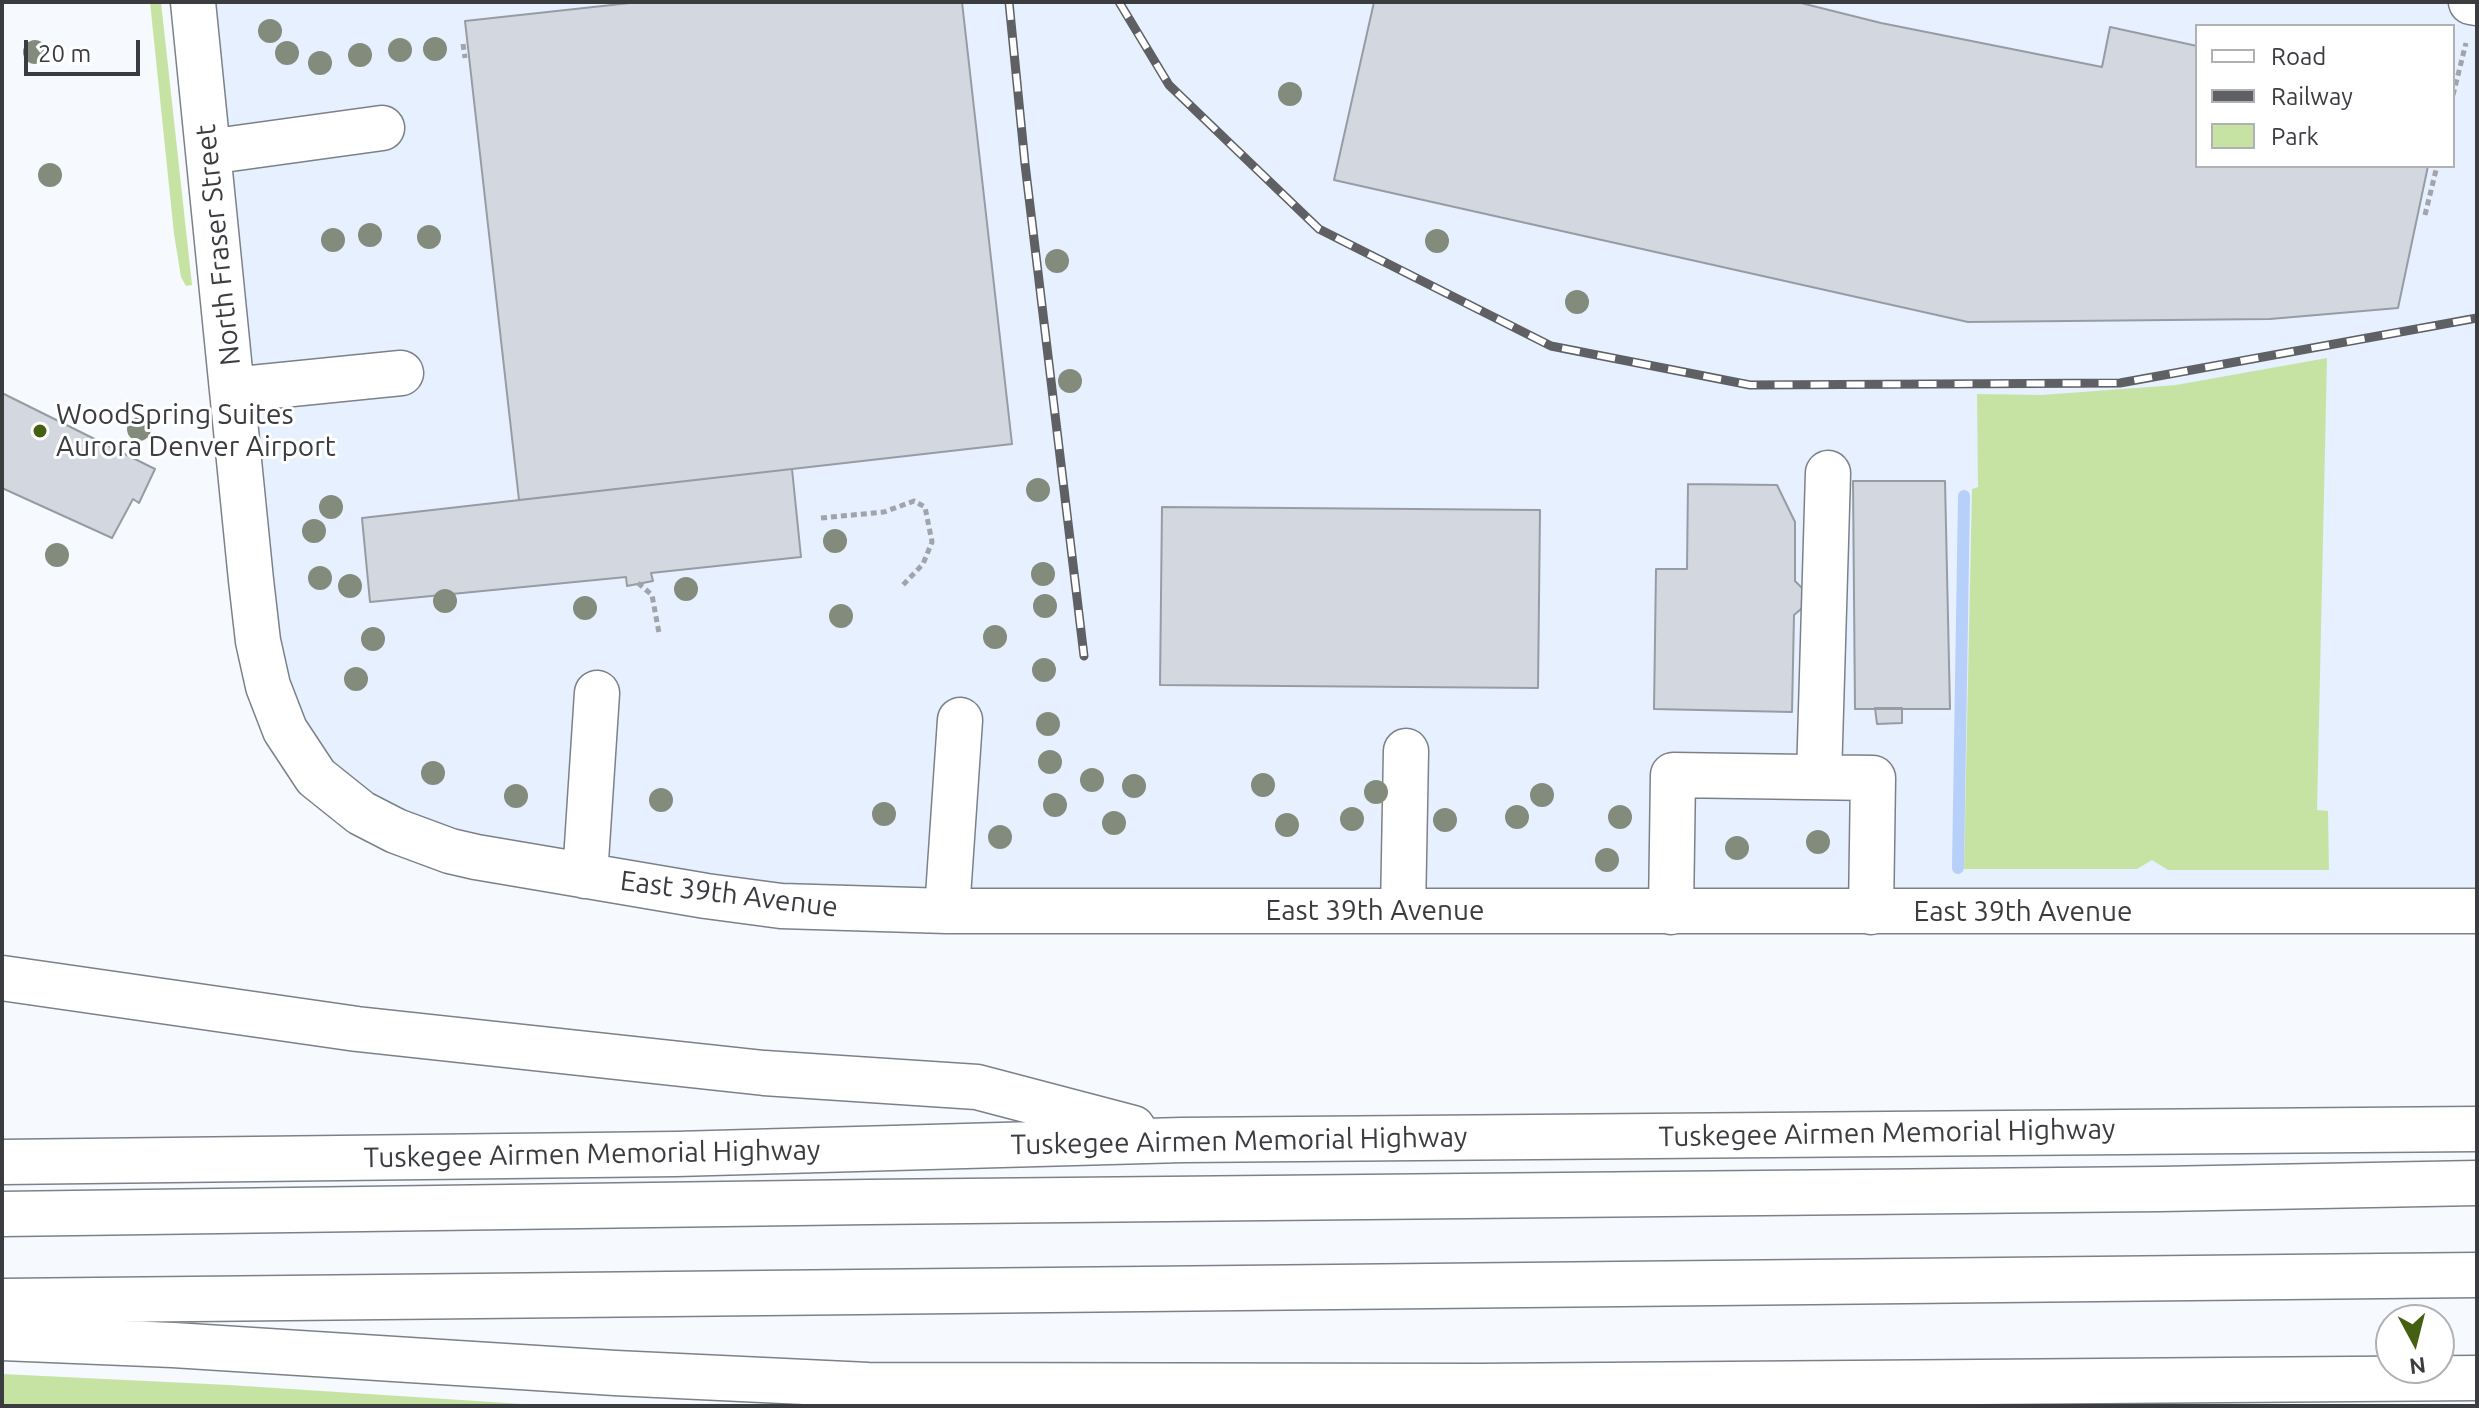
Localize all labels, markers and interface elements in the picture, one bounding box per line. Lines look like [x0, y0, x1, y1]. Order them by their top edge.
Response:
scale bar [28, 24, 144, 74]
legend [2195, 24, 2455, 168]
text: 20 m [38, 40, 91, 67]
text: Road [2271, 43, 2326, 70]
text: Railway [2271, 83, 2353, 110]
street label: North Fraser Street [189, 123, 247, 367]
text: Park [2271, 123, 2319, 150]
place label: WoodSpring Suites Aurora Denver Airport [56, 398, 336, 464]
marker: WoodSpring Suites Aurora Denver Airport [31, 422, 49, 440]
street label: East 39th Avenue [618, 864, 840, 924]
street label: East 39th Avenue [1266, 894, 1484, 928]
street label: East 39th Avenue [1914, 895, 2132, 929]
street label: Tuskegee Airmen Memorial Highway [1658, 1112, 2116, 1154]
street label: Tuskegee Airmen Memorial Highway [1010, 1120, 1468, 1162]
street label: Tuskegee Airmen Memorial Highway [363, 1133, 821, 1175]
north arrow [2375, 1304, 2455, 1384]
text: N [2408, 1353, 2427, 1380]

